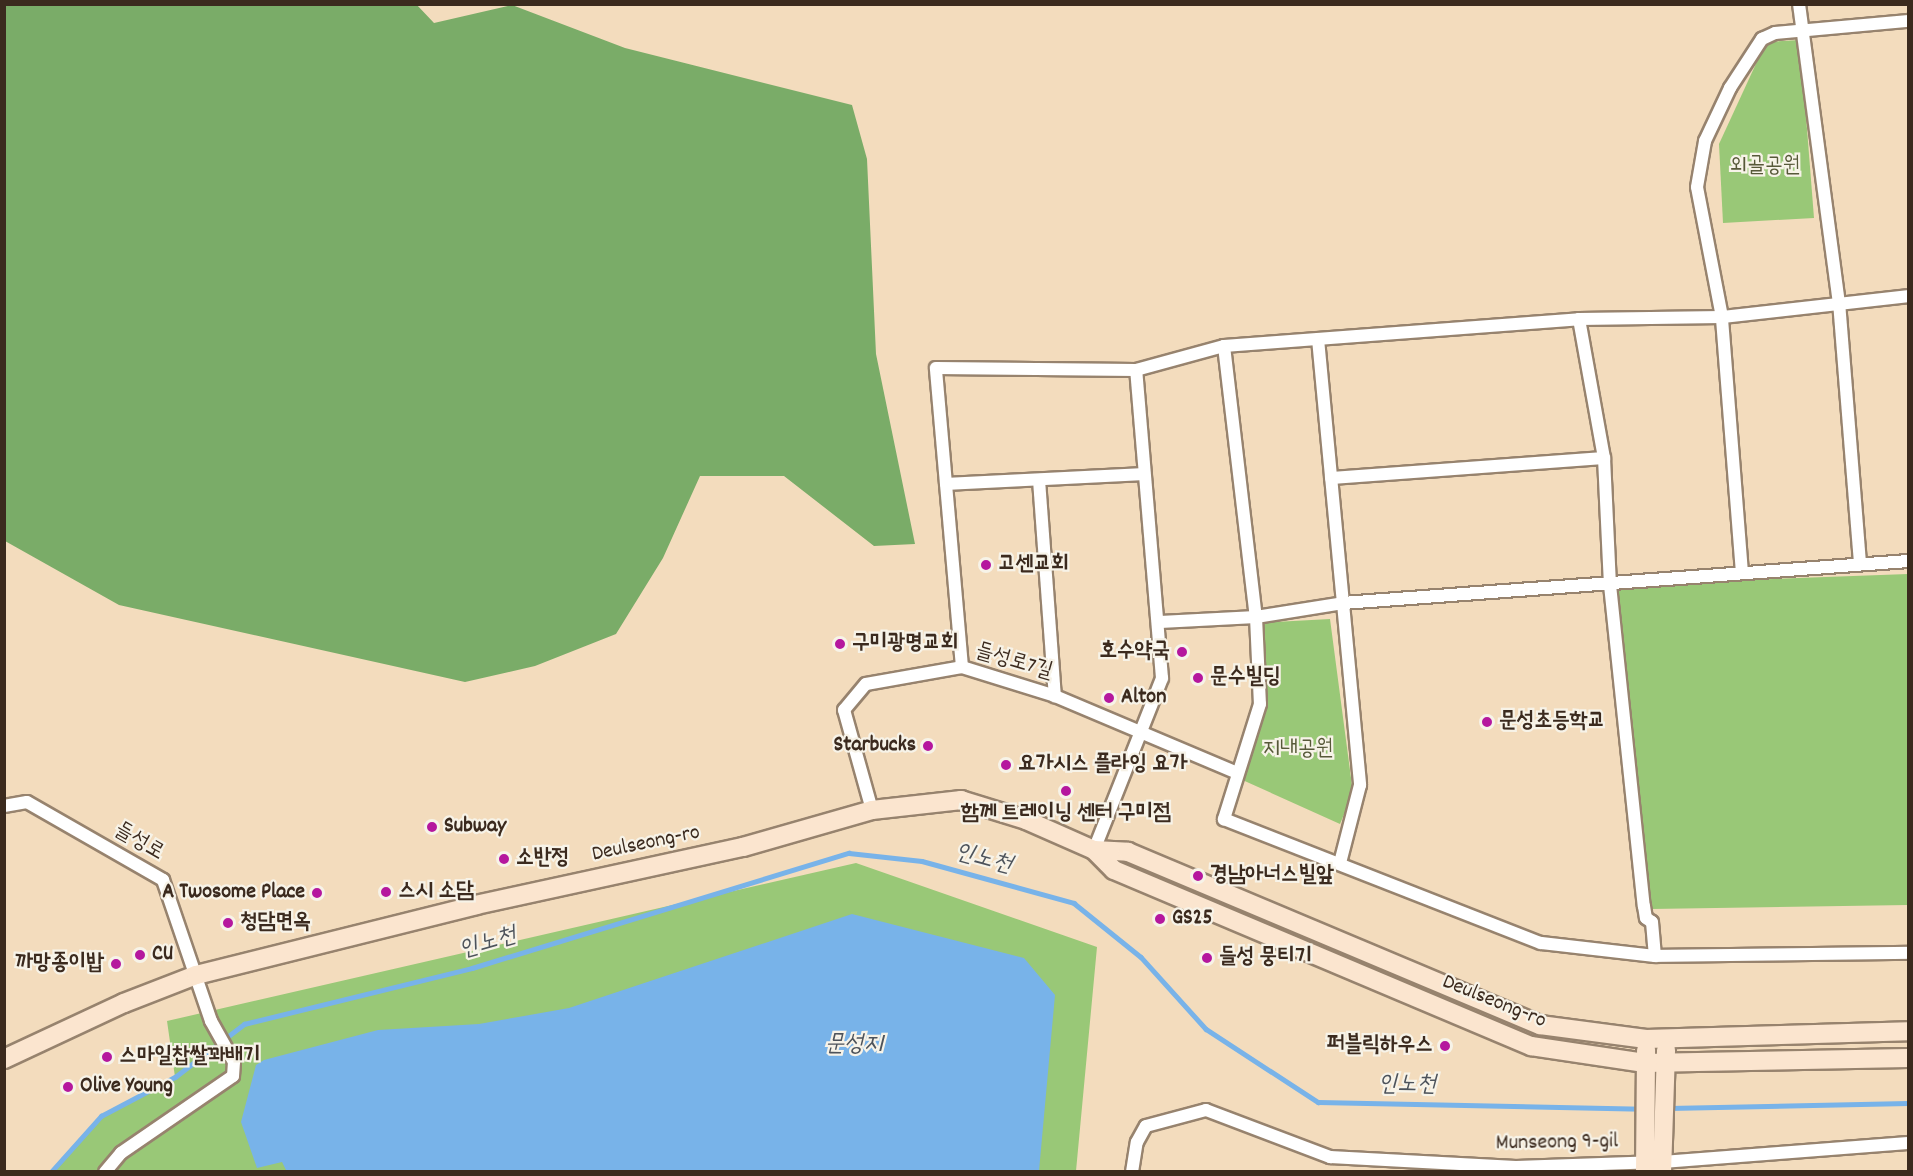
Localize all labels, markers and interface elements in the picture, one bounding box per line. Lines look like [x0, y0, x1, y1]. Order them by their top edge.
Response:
park label: 외골공원 [1730, 154, 1800, 180]
place label: 고센교회 [998, 552, 1069, 578]
marker: 고센교회 [979, 558, 993, 572]
place label: 구미광명교회 [852, 631, 958, 657]
marker: 구미광명교회 [833, 637, 847, 651]
street label: 들성로7길 [972, 638, 1056, 686]
place label: 호수약국 [1099, 639, 1170, 665]
marker: 호수약국 [1175, 645, 1189, 659]
place label: 문수빌딩 [1210, 665, 1281, 691]
marker: 문수빌딩 [1191, 671, 1205, 685]
place label: Alton [1121, 685, 1166, 711]
marker: Alton [1102, 691, 1116, 705]
place label: 문성초등학교 [1499, 709, 1605, 735]
marker: 문성초등학교 [1480, 715, 1494, 729]
place label: Starbucks [834, 733, 916, 759]
park label: 지내공원 [1263, 737, 1333, 763]
marker: Starbucks [921, 739, 935, 753]
place label: 요가시스 플라잉 요가 [1018, 752, 1187, 778]
marker: 요가시스 플라잉 요가 [999, 758, 1013, 772]
marker: 함께 트레이닝 센터 구미점 [1059, 784, 1073, 798]
place label: 함께 트레이닝 센터 구미점 [961, 801, 1171, 827]
place label: Subway [444, 814, 506, 840]
street label: 들성로 [109, 817, 169, 867]
marker: Subway [425, 820, 439, 834]
street label: Deulseong-ro [590, 820, 702, 868]
water label: 인노천 [951, 839, 1015, 881]
place label: 소반정 [516, 846, 569, 872]
marker: 소반정 [497, 852, 511, 866]
place label: 경남아너스빌앞 [1210, 863, 1334, 889]
marker: 경남아너스빌앞 [1191, 869, 1205, 883]
place label: 스시 소담 [398, 879, 474, 905]
place label: A Twosome Place [162, 880, 305, 906]
marker: 스시 소담 [379, 885, 393, 899]
marker: A Twosome Place [310, 886, 324, 900]
place label: GS25 [1172, 906, 1213, 932]
place label: 청담면옥 [240, 910, 311, 936]
marker: GS25 [1153, 912, 1167, 926]
marker: 청담면옥 [221, 916, 235, 930]
water label: 인노천 [456, 922, 520, 966]
place label: CU [152, 942, 173, 968]
place label: 들성 뭉티기 [1219, 945, 1313, 971]
marker: CU [133, 948, 147, 962]
place label: 까망종이밥 [15, 951, 104, 977]
marker: 들성 뭉티기 [1200, 951, 1214, 965]
marker: 까망종이밥 [109, 957, 123, 971]
street label: Deulseong-ro [1438, 969, 1550, 1035]
water label: 문성지 [825, 1032, 883, 1060]
place label: 퍼블릭하우스 [1327, 1033, 1433, 1059]
marker: 퍼블릭하우스 [1438, 1039, 1452, 1053]
place label: 스마일찹쌀꽈배기 [119, 1044, 261, 1070]
marker: 스마일찹쌀꽈배기 [100, 1050, 114, 1064]
water label: 인노천 [1378, 1071, 1436, 1101]
place label: Olive Young [80, 1074, 173, 1100]
marker: Olive Young [61, 1080, 75, 1094]
street label: Munseong 9-gil [1495, 1129, 1619, 1157]

